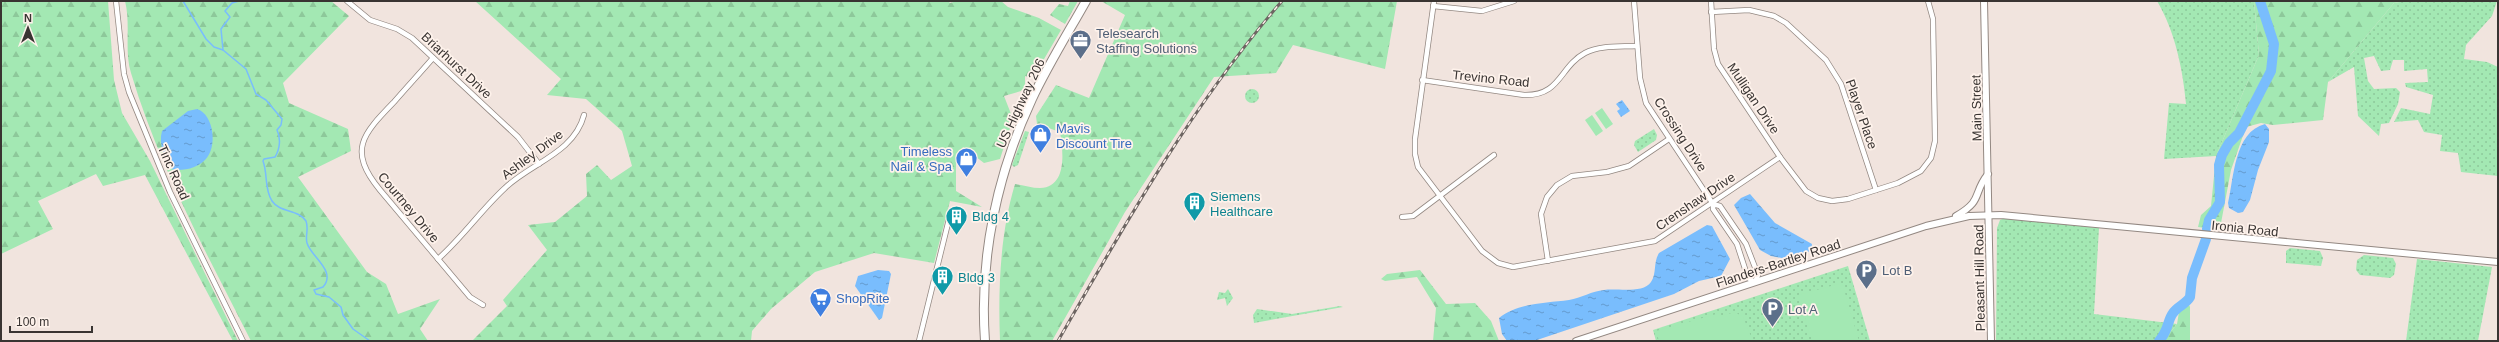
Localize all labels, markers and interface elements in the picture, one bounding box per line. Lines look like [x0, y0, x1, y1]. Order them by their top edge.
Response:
north arrow [8, 8, 48, 48]
text: N [24, 12, 32, 24]
place label: Telesearch Staffing Solutions [1096, 26, 1197, 56]
office icon: Telesearch Staffing Solutions [1068, 27, 1094, 60]
street label: Briarhurst Drive [419, 29, 495, 102]
street label: US Highway 206 [993, 56, 1048, 150]
street label: Mulligan Drive [1724, 60, 1783, 137]
street label: Trevino Road [1452, 67, 1530, 90]
street label: Main Street [1968, 74, 1985, 141]
street label: Player Place [1843, 77, 1880, 151]
street label: Crossing Drive [1651, 94, 1710, 174]
place label: Mavis Discount Tire [1056, 121, 1132, 151]
shop icon: Mavis Discount Tire [1028, 122, 1054, 155]
street label: Ashley Drive [499, 126, 566, 182]
street label: Tinc Road [155, 142, 192, 202]
place label: Timeless Nail & Spa [891, 144, 953, 174]
shop icon: Timeless Nail & Spa [954, 145, 980, 178]
street label: Courtney Drive [375, 169, 442, 245]
street label: Crenshaw Drive [1653, 169, 1738, 233]
place label: Siemens Healthcare [1210, 189, 1273, 219]
building icon: Siemens Healthcare [1181, 190, 1207, 223]
building icon: Bldg 4 [944, 203, 970, 236]
place label: Bldg 4 [972, 209, 1009, 224]
street label: Ironia Road [2211, 218, 2279, 239]
street label: Pleasant Hill Road [1971, 224, 1988, 332]
street label: Flanders-Bartley Road [1714, 236, 1842, 291]
parking icon: Lot B [1853, 257, 1879, 290]
place label: Lot B [1882, 263, 1912, 278]
building icon: Bldg 3 [930, 264, 956, 297]
place label: Bldg 3 [958, 270, 995, 285]
supermarket icon: ShopRite [808, 285, 834, 318]
place label: ShopRite [836, 291, 889, 306]
parking icon: Lot A [1760, 296, 1786, 329]
place label: Lot A [1788, 302, 1818, 317]
scale bar [10, 308, 92, 334]
text: 100 m [16, 315, 49, 329]

